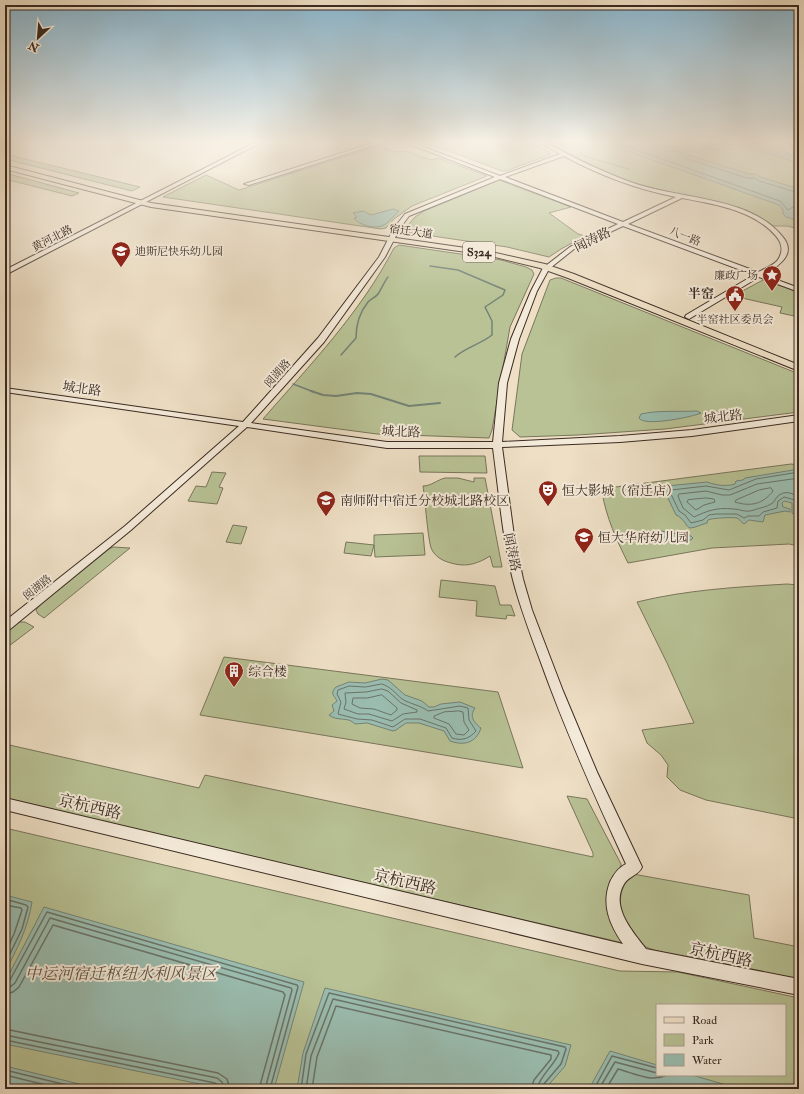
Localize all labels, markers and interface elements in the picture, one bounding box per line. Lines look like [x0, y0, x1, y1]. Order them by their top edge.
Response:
north arrow [18, 18, 58, 58]
text: N [26, 38, 42, 55]
street label: 宿迁大道 [388, 222, 434, 241]
street label: 黄河北路 [30, 223, 75, 254]
street label: 闻涛路 [571, 224, 613, 256]
street label: 八一路 [667, 224, 703, 248]
school or university icon: 迪斯尼快乐幼儿园 [110, 240, 132, 268]
road number: S324 [463, 242, 495, 262]
place label: 迪斯尼快乐幼儿园 [135, 245, 223, 258]
place icon: 廉政广场 [761, 264, 783, 292]
place label: 廉政广场 [714, 269, 758, 282]
public building icon: 半窑社区委员会 [724, 284, 746, 312]
district label: 半窑 [688, 286, 714, 302]
place label: 半窑社区委员会 [697, 313, 774, 326]
street label: 阅湖路 [262, 357, 293, 390]
street label: 城北路 [61, 378, 102, 400]
street label: 城北路 [703, 407, 743, 427]
street label: 城北路 [381, 423, 421, 441]
theatre icon: 恒大影城（宿迁店） [537, 479, 559, 507]
place label: 恒大影城（宿迁店） [562, 483, 679, 499]
school or university icon: 南师附中宿迁分校城北路校区 [315, 489, 337, 517]
place label: 南师附中宿迁分校城北路校区 [340, 493, 509, 509]
school or university icon: 恒大华府幼儿园 [573, 526, 595, 554]
place label: 恒大华府幼儿园 [598, 530, 689, 546]
street label: 闻涛路 [500, 532, 524, 573]
street label: 阅湖路 [20, 572, 54, 603]
building icon: 综合楼 [223, 660, 245, 688]
place label: 综合楼 [248, 664, 287, 680]
street label: 京杭西路 [56, 790, 123, 824]
street label: 京杭西路 [371, 865, 438, 899]
street label: 京杭西路 [687, 939, 754, 971]
park label: 中运河宿迁枢纽水利风景区 [25, 964, 219, 984]
legend [656, 1004, 786, 1076]
text: Road [692, 1013, 717, 1028]
text: Park [692, 1033, 714, 1048]
text: Water [691, 1053, 722, 1068]

